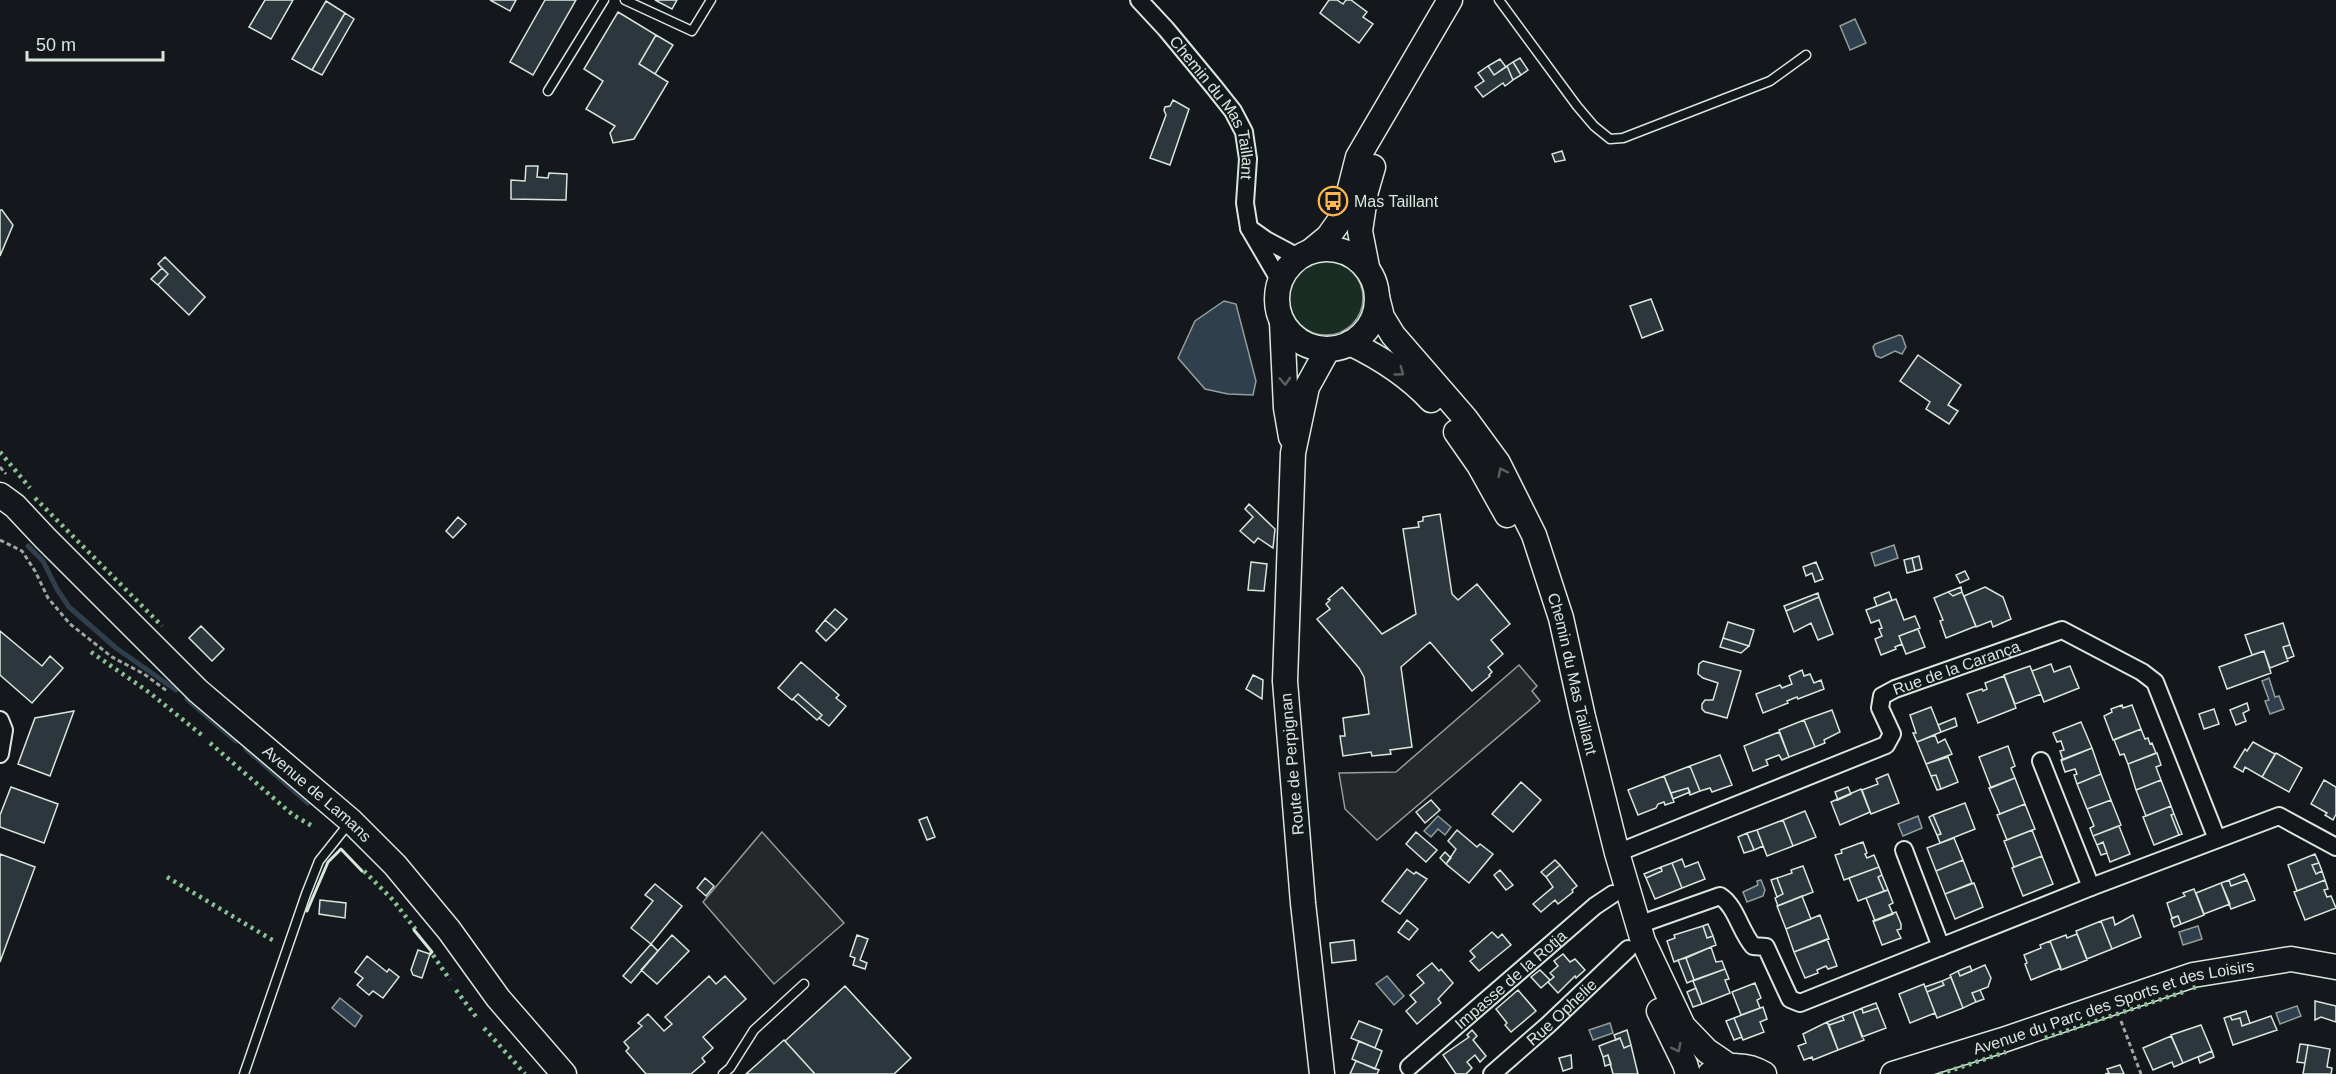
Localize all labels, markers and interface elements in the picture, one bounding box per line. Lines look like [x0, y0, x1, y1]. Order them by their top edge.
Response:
scale bar [27, 24, 164, 62]
street label: Chemin du Mas Taillant [1167, 32, 1257, 181]
text: 50 m [36, 35, 76, 55]
bus stop icon: Mas Taillant [1317, 185, 1349, 217]
place label: Mas Taillant [1354, 193, 1439, 210]
one-way arrow [1394, 365, 1405, 376]
one-way arrow [1279, 376, 1292, 385]
one-way arrow [1498, 467, 1510, 478]
street label: Chemin du Mas Taillant [1545, 590, 1601, 757]
street label: Rue de la Carança [1891, 637, 2022, 698]
street label: Route de Perpignan [1277, 692, 1307, 836]
street label: Avenue de Lamans [260, 742, 375, 845]
street label: Impasse de la Rotja [1451, 926, 1569, 1032]
street label: Avenue du Parc des Sports et des Loisirs [1971, 957, 2255, 1057]
street label: Rue Ophelie [1523, 975, 1600, 1048]
one-way arrow [1670, 1042, 1681, 1052]

